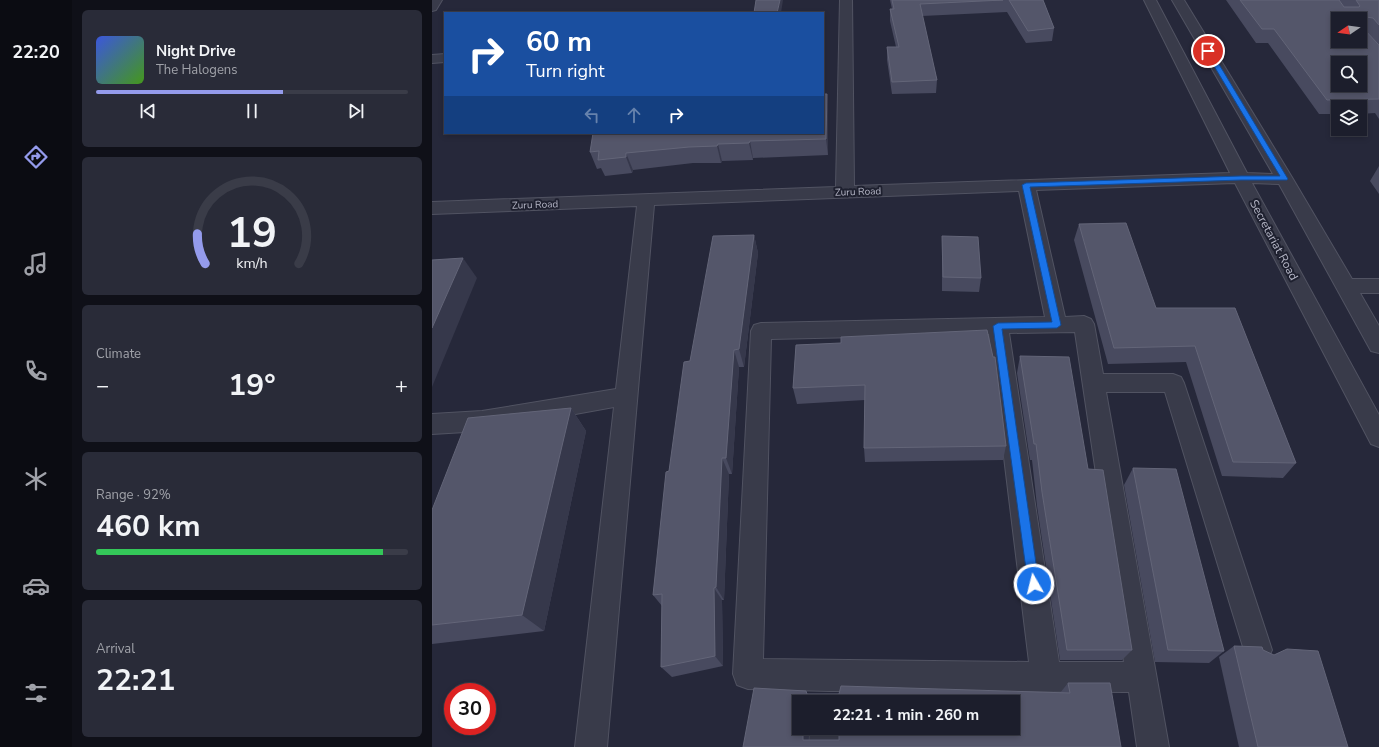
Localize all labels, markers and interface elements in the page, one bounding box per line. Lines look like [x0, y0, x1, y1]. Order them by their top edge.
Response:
north arrow [1331, 12, 1367, 48]
map controls [1331, 12, 1367, 136]
text: 60 m [526, 23, 592, 61]
icon: right [460, 28, 512, 80]
pin [1191, 34, 1225, 68]
text: 22:20 [12, 40, 60, 64]
icon: arrive [1197, 40, 1219, 62]
text: Night Drive [156, 41, 236, 61]
button: search [1331, 56, 1367, 92]
text: Turn right [526, 59, 605, 83]
text: The Halogens [156, 61, 237, 79]
icon: previous [137, 100, 159, 122]
icon: pause [241, 100, 263, 122]
icon: next [345, 100, 367, 122]
button: layers [1331, 100, 1367, 136]
icon: left [581, 104, 603, 126]
icon: ahead [623, 104, 645, 126]
icon: right [665, 104, 687, 126]
icon: directions [22, 143, 50, 171]
street label: Zuru Road [835, 184, 882, 200]
street label: Zuru Road [512, 197, 559, 213]
street label: Secretariat Road [1246, 197, 1302, 283]
text: 19 [227, 205, 277, 262]
icon: music [22, 250, 50, 278]
text: km/h [236, 254, 268, 273]
text: Climate [96, 345, 141, 363]
icon: phone [22, 357, 50, 385]
text: 19° [228, 365, 276, 406]
text: − [96, 371, 109, 401]
text: + [395, 371, 408, 401]
icon: climate [22, 465, 50, 493]
text: Range · 92% [96, 486, 171, 504]
text: 460 km [96, 506, 201, 547]
position arrow [1013, 563, 1055, 605]
icon: car [22, 572, 50, 600]
text: Arrival [96, 640, 135, 658]
text: 22:21 [96, 660, 175, 701]
icon: filters [22, 679, 50, 707]
speed limit sign: 30 [444, 683, 496, 735]
text: 22:21 · 1 min · 260 m [833, 705, 979, 725]

